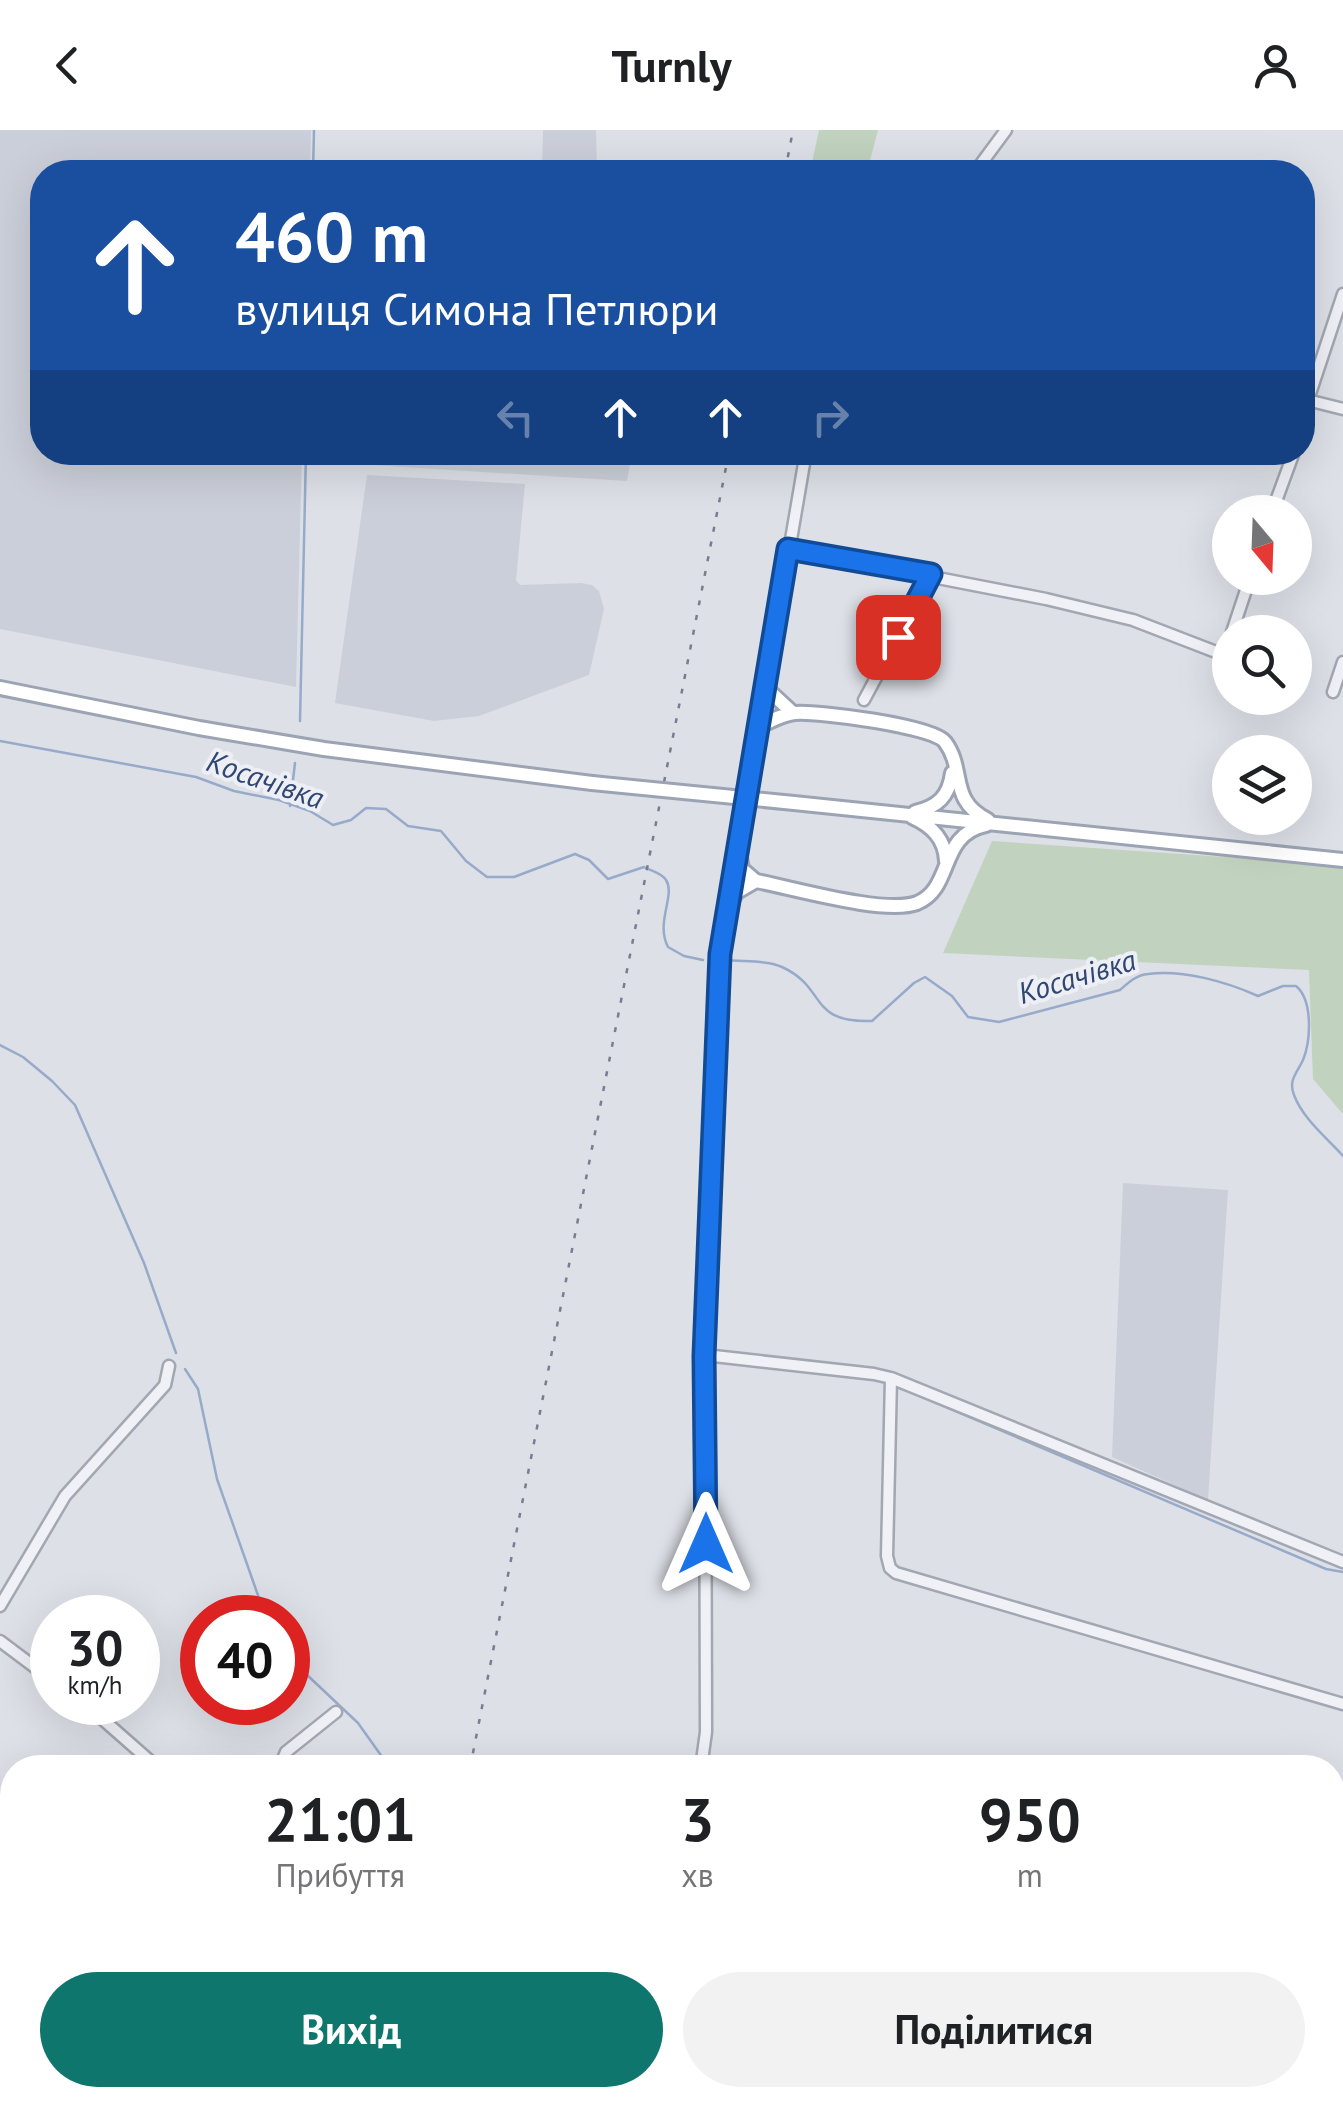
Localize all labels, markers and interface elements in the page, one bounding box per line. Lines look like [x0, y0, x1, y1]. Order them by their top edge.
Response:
text: Turnly [611, 36, 732, 94]
icon: back [40, 38, 95, 93]
icon: person [1248, 38, 1303, 93]
text: 460 m [235, 191, 428, 281]
icon: ahead [70, 200, 200, 330]
text: вулиця Симона Петлюри [235, 279, 718, 337]
icon: left [488, 390, 543, 445]
icon: ahead [593, 390, 648, 445]
icon: ahead [698, 390, 753, 445]
icon: right [803, 390, 858, 445]
north arrow [1212, 495, 1312, 595]
map controls [1212, 495, 1312, 835]
pin [856, 595, 941, 680]
icon: arrive [871, 610, 926, 665]
button: search [1212, 615, 1312, 715]
button: layers [1212, 735, 1312, 835]
water label: Косачівка [202, 740, 329, 817]
water label: Косачівка [1013, 939, 1141, 1012]
position arrow [654, 1492, 758, 1596]
speed limit sign: 40 [180, 1595, 310, 1725]
text: 30 [67, 1615, 123, 1680]
text: km/h [68, 1669, 122, 1701]
text: 21:01 [264, 1780, 416, 1858]
text: 3 [681, 1780, 715, 1858]
text: 950 [979, 1780, 1081, 1858]
text: Прибуття [276, 1854, 405, 1896]
text: хв [681, 1854, 714, 1896]
text: m [1017, 1854, 1043, 1896]
button: Вихід [40, 1972, 663, 2087]
button: Поділитися [683, 1972, 1305, 2087]

